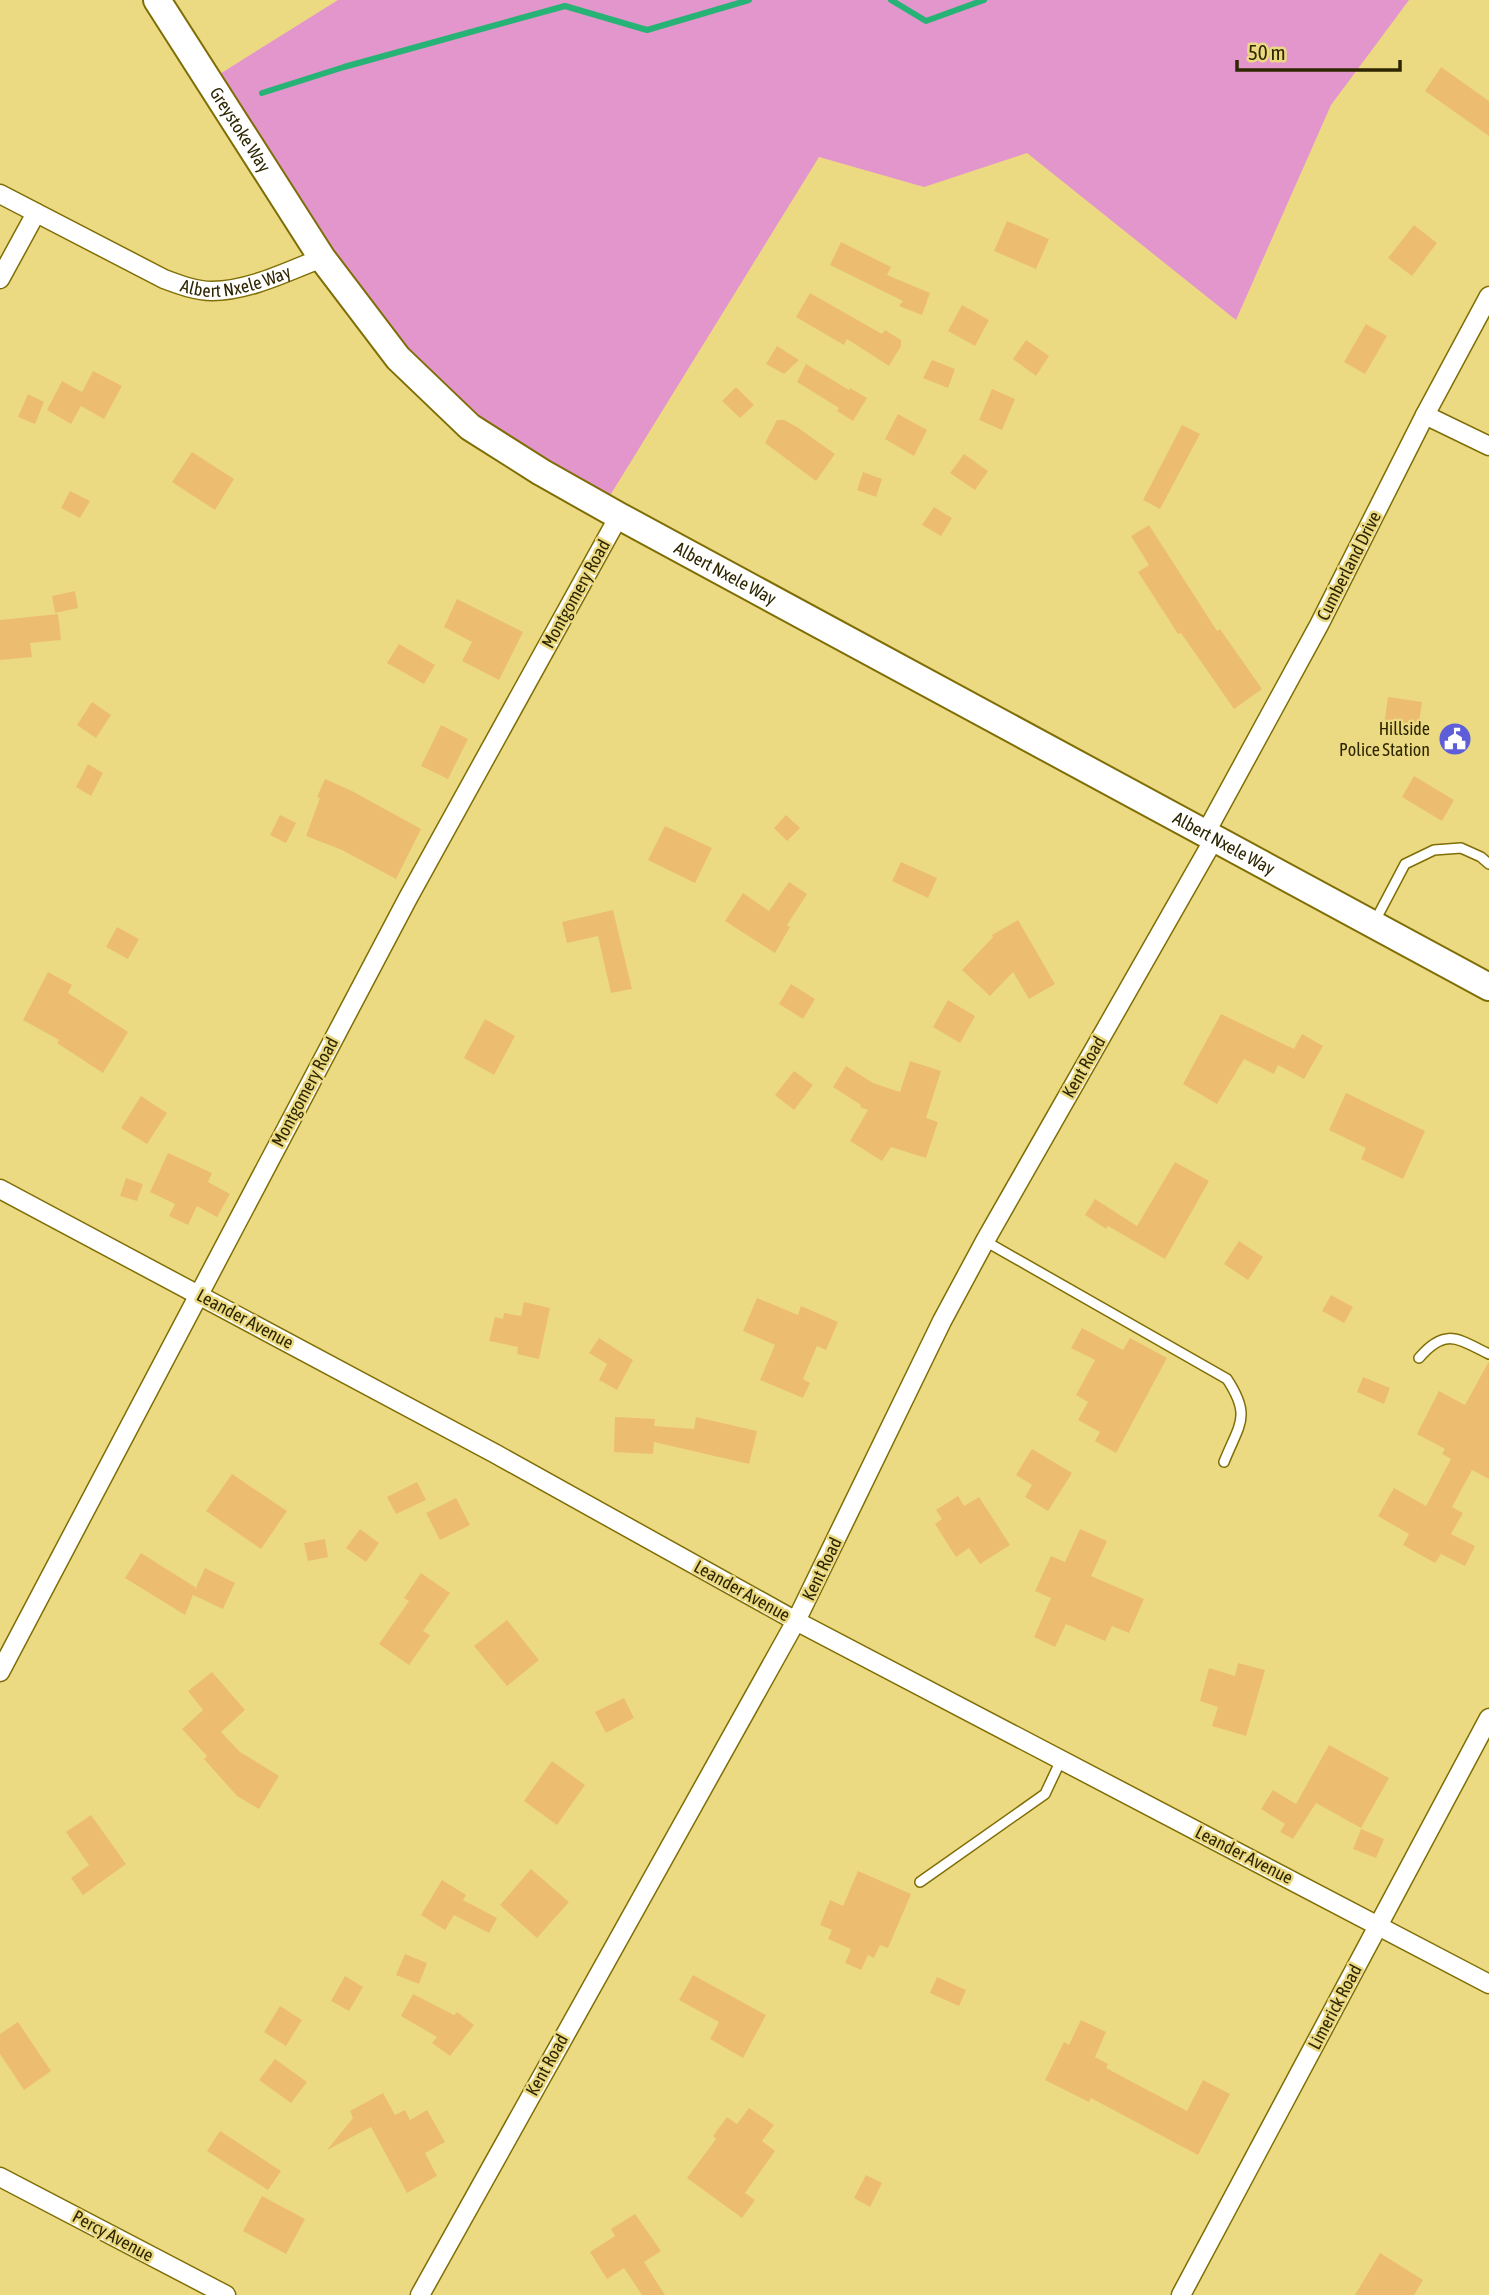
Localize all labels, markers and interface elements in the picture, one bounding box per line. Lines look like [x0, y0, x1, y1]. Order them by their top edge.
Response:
scale bar [1237, 28, 1400, 72]
text: 50 m [1248, 40, 1286, 64]
street label: Greystoke Way [206, 83, 275, 176]
street label: Albert Nxele Way [178, 261, 294, 301]
street label: Cumberland Drive [1312, 508, 1385, 624]
street label: Montgomery Road [537, 536, 614, 652]
street label: Albert Nxele Way [671, 537, 780, 609]
place label: Hillside Police Station [1339, 718, 1430, 760]
public building icon: Hillside Police Station [1436, 720, 1474, 758]
street label: Albert Nxele Way [1170, 807, 1279, 879]
street label: Kent Road [1058, 1032, 1110, 1101]
street label: Montgomery Road [267, 1033, 342, 1150]
street label: Leander Avenue [193, 1284, 297, 1353]
street label: Kent Road [797, 1534, 846, 1604]
street label: Leander Avenue [691, 1556, 794, 1626]
street label: Leander Avenue [1192, 1821, 1296, 1888]
street label: Limerick Road [1303, 1961, 1366, 2053]
street label: Kent Road [521, 2030, 572, 2099]
street label: Percy Avenue [69, 2206, 157, 2266]

